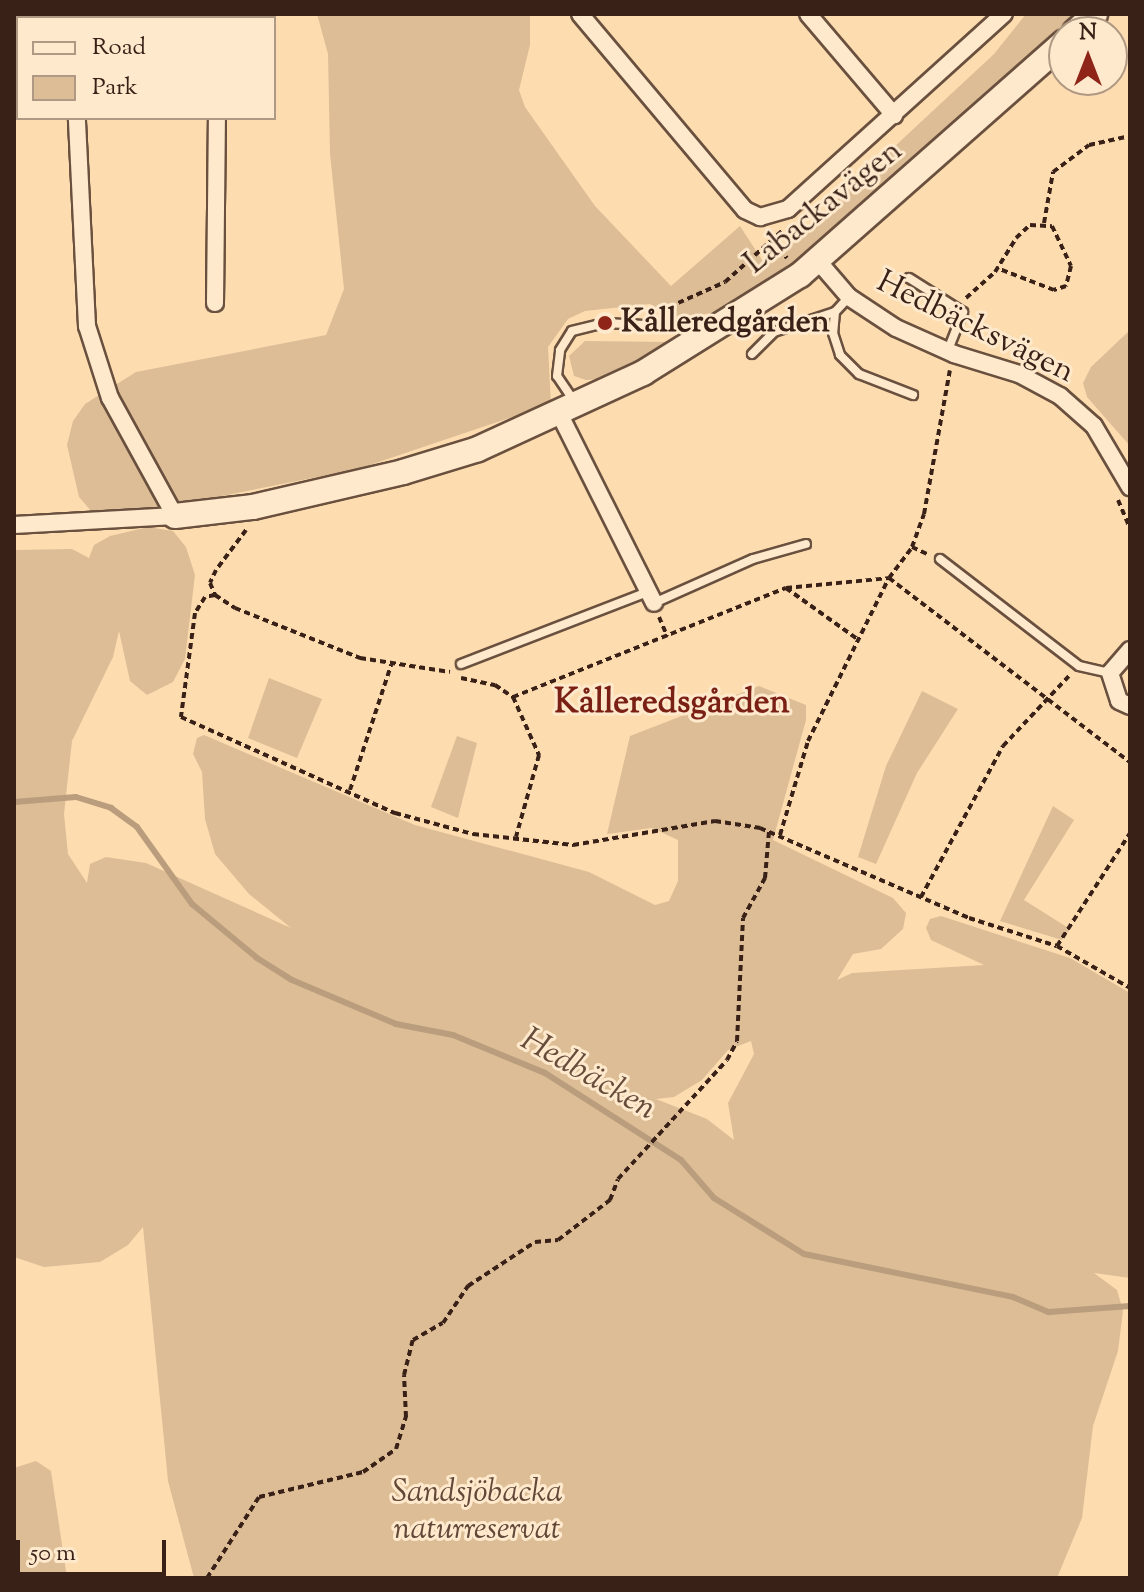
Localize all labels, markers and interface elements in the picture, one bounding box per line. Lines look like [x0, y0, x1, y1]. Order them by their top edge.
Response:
legend [16, 16, 276, 120]
north arrow [1048, 16, 1128, 96]
text: N [1079, 18, 1097, 50]
text: Road [92, 31, 146, 65]
text: Park [92, 71, 138, 105]
street label: Labackavägen [737, 133, 911, 283]
street label: Hedbäcksvägen [870, 264, 1080, 392]
place label: Kålleredgården [621, 304, 830, 342]
marker: Kålleredgården [596, 314, 614, 332]
district label: Kålleredsgården [554, 684, 790, 724]
water label: Hedbäcken [513, 1020, 663, 1130]
park label: Sandsjöbacka naturreservat [391, 1475, 563, 1550]
scale bar [20, 1524, 170, 1574]
text: 50 m [30, 1537, 76, 1571]

